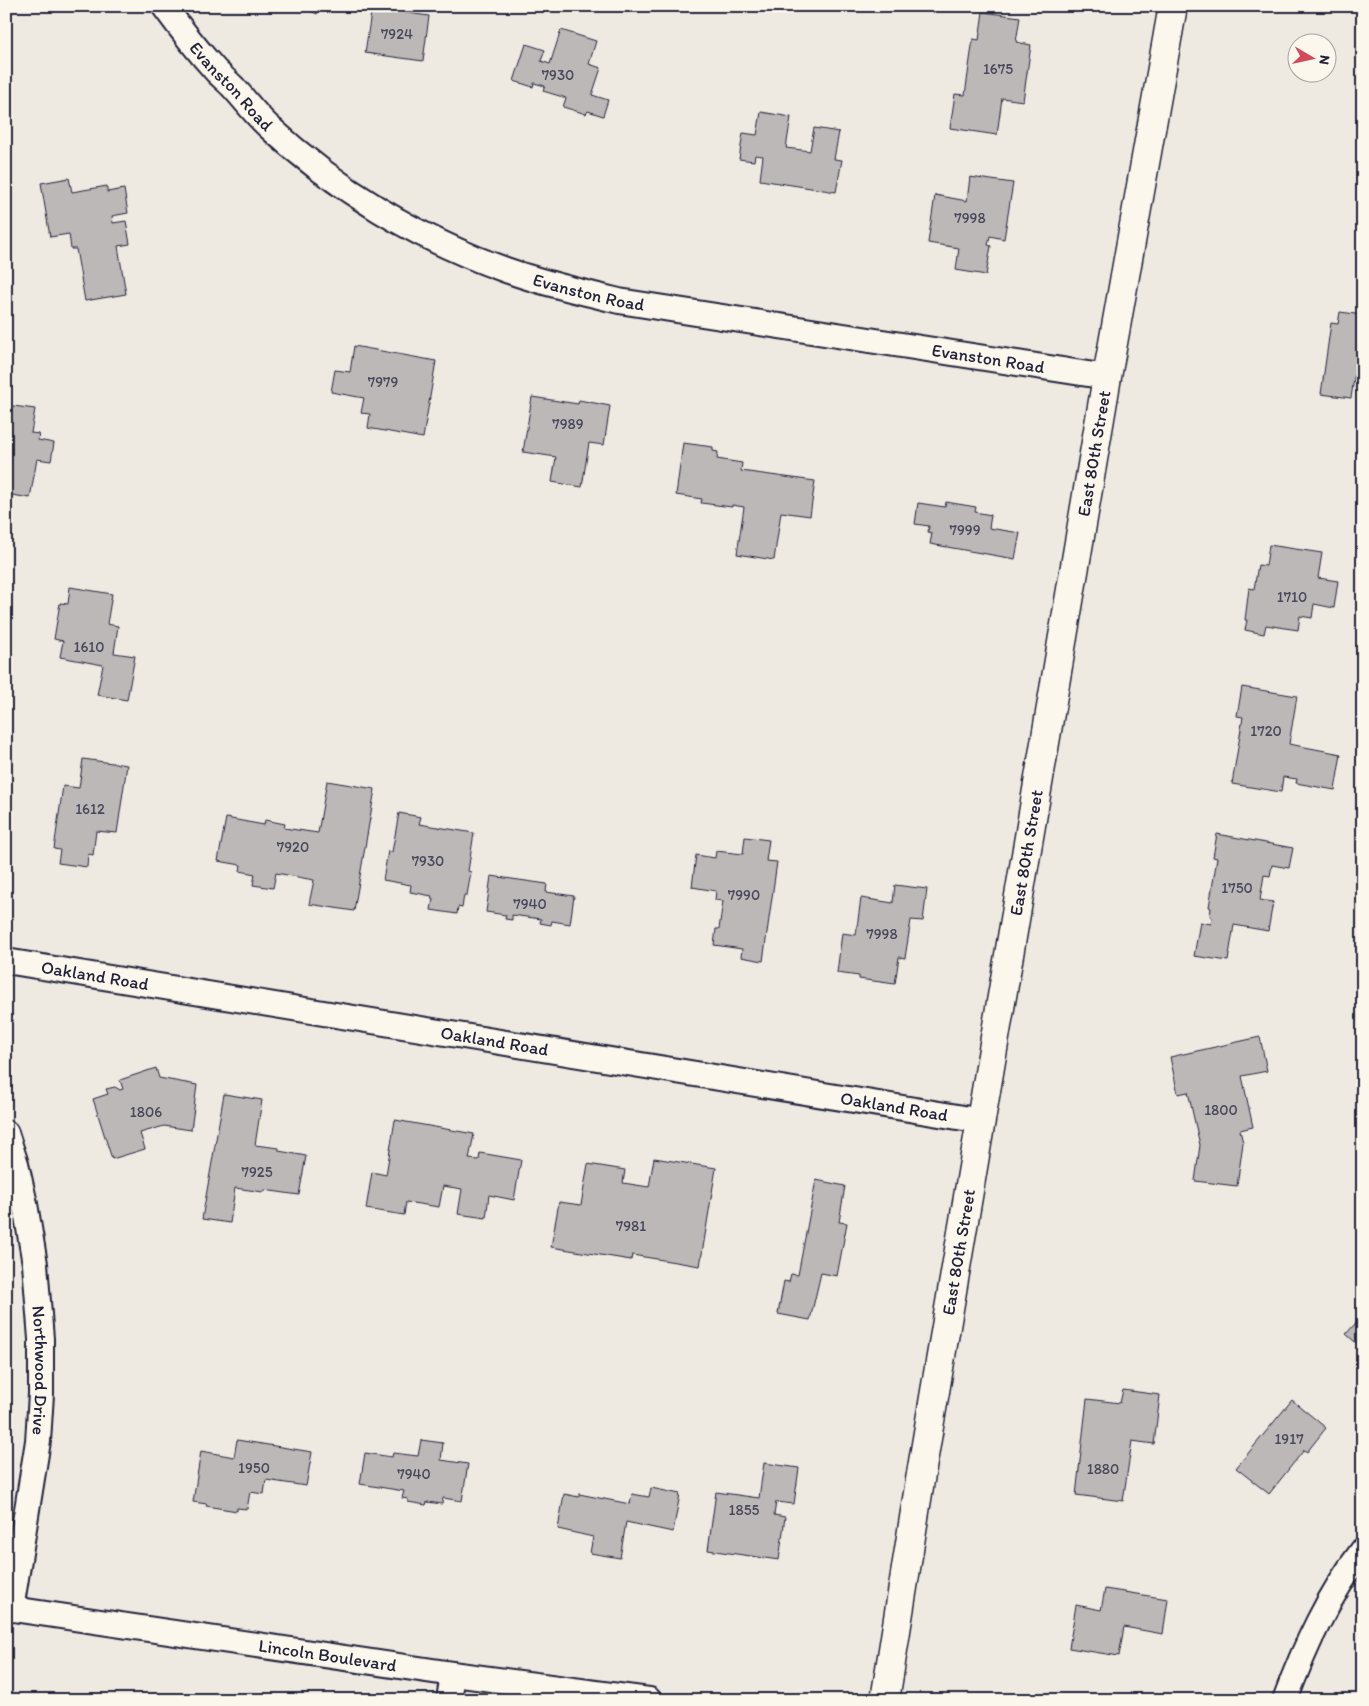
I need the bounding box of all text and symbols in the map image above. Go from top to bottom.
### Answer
house number: 7924 [381,25,413,43]
north arrow [1286,32,1336,82]
street label: Evanston Road [185,37,278,136]
text: N [1315,54,1333,66]
house number: 1675 [983,60,1013,78]
house number: 7930 [542,66,574,84]
house number: 7998 [954,209,986,227]
street label: Evanston Road [530,268,646,316]
street label: Evanston Road [930,339,1046,378]
house number: 7979 [368,373,398,391]
street label: East 80th Street [1073,388,1116,518]
house number: 7989 [552,415,584,433]
house number: 7999 [950,521,981,539]
house number: 1710 [1277,588,1307,606]
house number: 1610 [73,638,105,656]
house number: 1720 [1250,722,1282,740]
street label: East 80th Street [1005,788,1048,917]
house number: 1612 [75,800,105,818]
house number: 7920 [277,838,309,856]
house number: 7930 [412,852,444,870]
house number: 1750 [1221,879,1253,897]
house number: 7990 [728,886,760,904]
house number: 7940 [513,895,547,913]
house number: 7998 [866,925,898,943]
street label: Oakland Road [39,956,151,995]
street label: Oakland Road [439,1021,550,1061]
street label: Oakland Road [839,1087,950,1126]
house number: 1800 [1204,1101,1238,1119]
house number: 1806 [130,1103,162,1121]
house number: 7925 [241,1163,273,1181]
street label: East 80th Street [937,1187,980,1317]
house number: 7981 [616,1217,646,1235]
street label: Northwood Drive [27,1305,52,1436]
house number: 1917 [1274,1430,1304,1448]
house number: 1950 [238,1459,270,1477]
house number: 1880 [1087,1460,1119,1478]
house number: 7940 [397,1465,431,1483]
house number: 1855 [729,1501,760,1519]
street label: Lincoln Boulevard [257,1634,398,1677]

